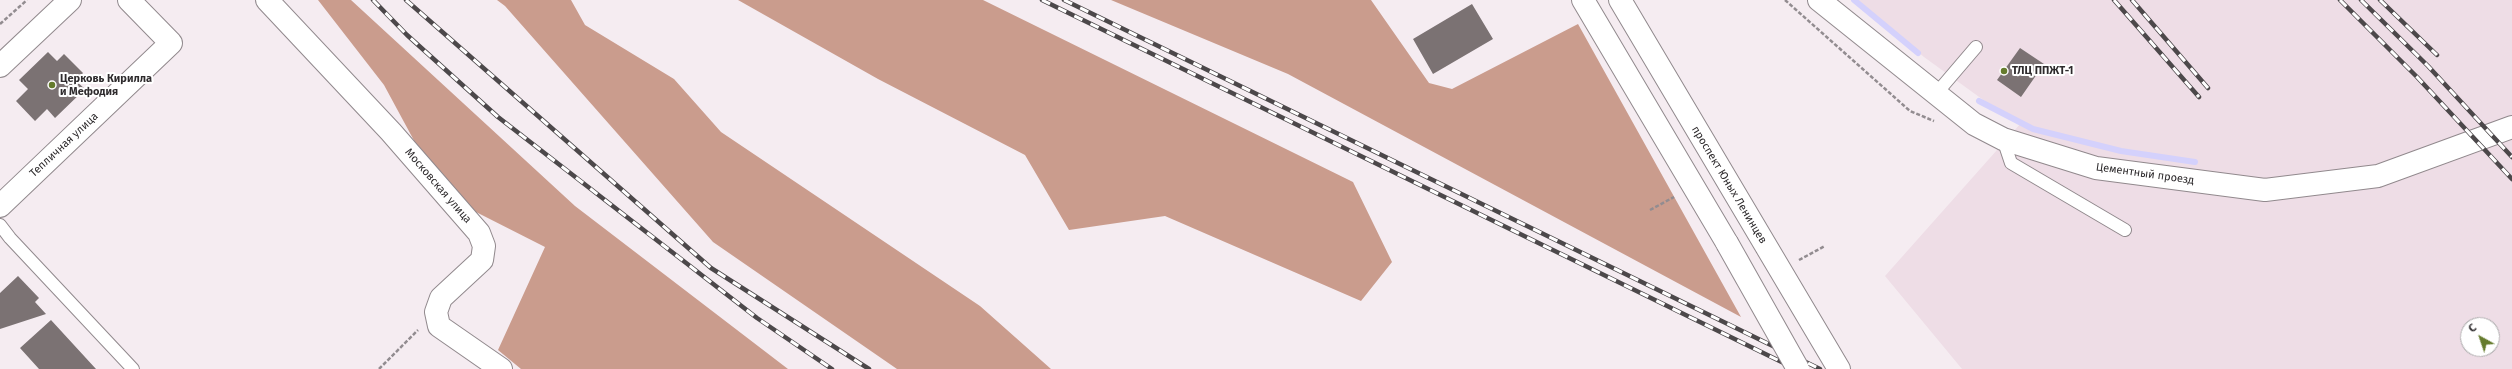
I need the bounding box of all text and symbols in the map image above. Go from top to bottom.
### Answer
place label: ТЛЦ ППЖТ-1 [2012,64,2073,78]
marker: ТЛЦ ППЖТ-1 [1999,66,2009,76]
place label: Церковь Кирилла и Мефодия [60,72,152,98]
marker: Церковь Кирилла и Мефодия [47,80,57,90]
street label: Тепличная улица [27,110,101,180]
street label: проспект Юных Ленинцев [1689,124,1769,246]
street label: Московская улица [402,146,474,226]
street label: Цементный проезд [2095,161,2195,187]
north arrow [2460,317,2500,357]
text: С [2466,321,2479,335]

